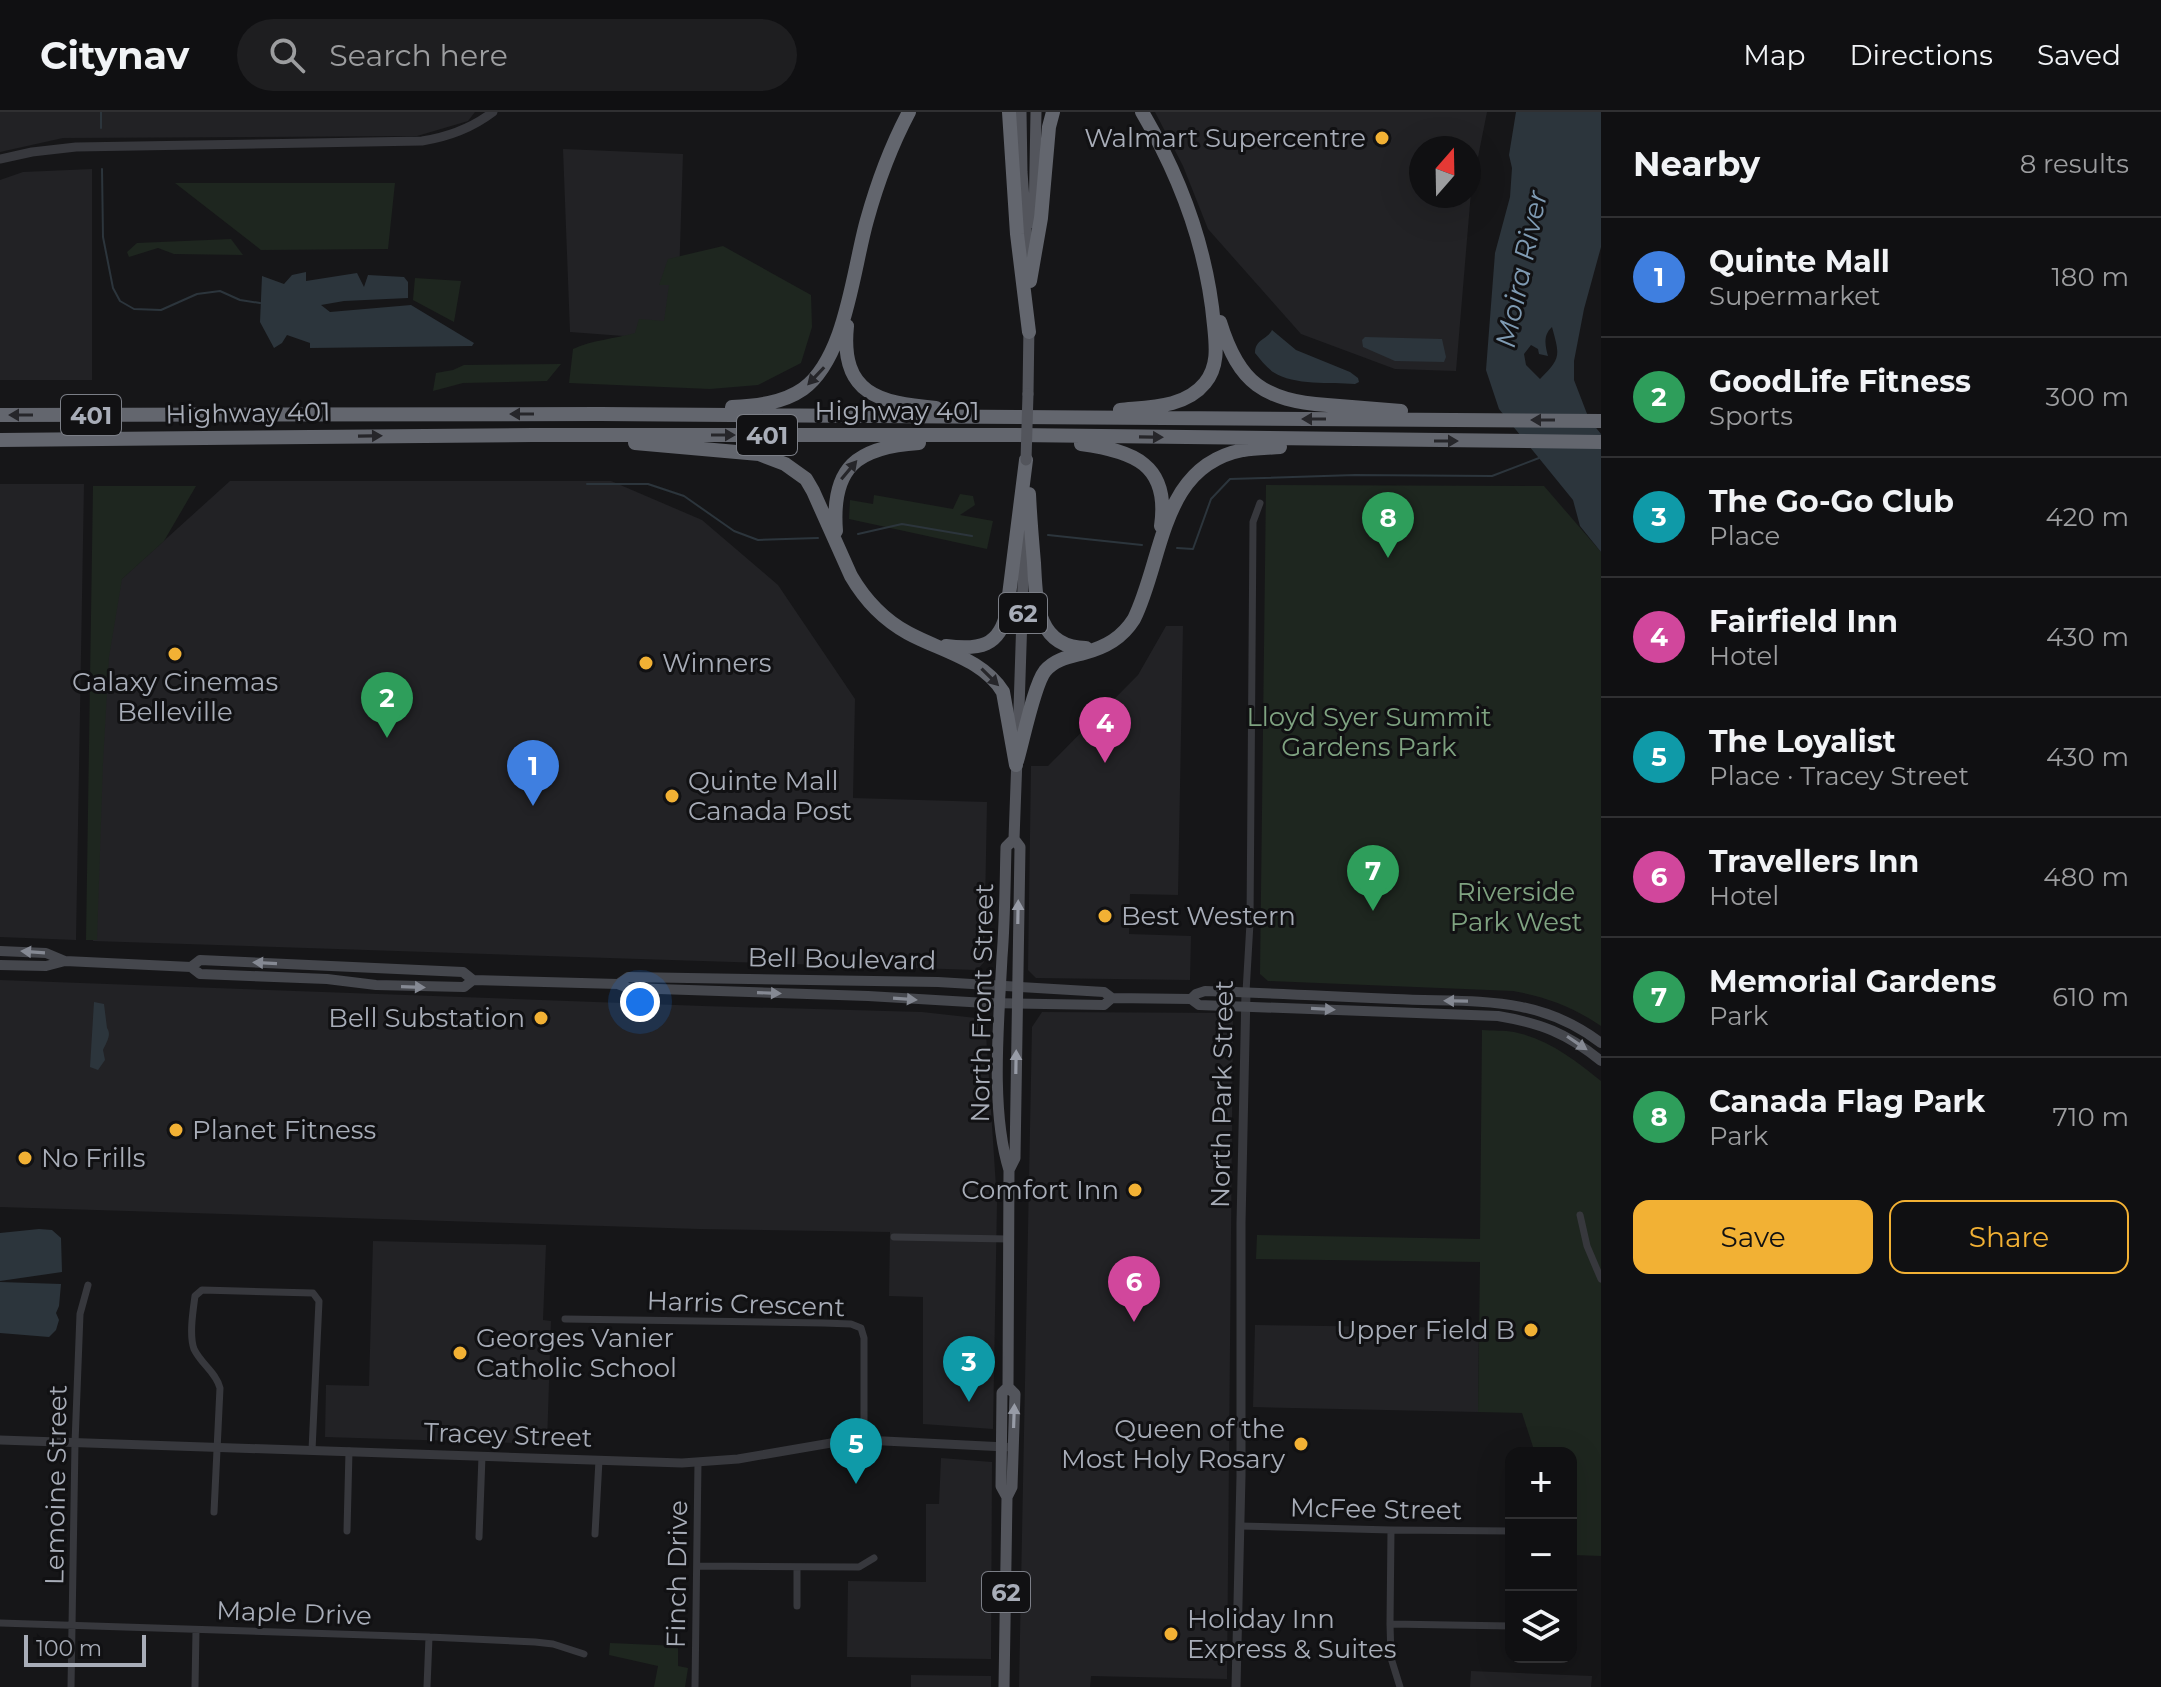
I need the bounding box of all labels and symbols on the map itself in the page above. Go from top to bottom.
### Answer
place label: Walmart Supercentre [1084,122,1366,154]
marker: Walmart Supercentre [1373,129,1391,147]
north arrow [1409,136,1481,208]
water label: Moira River [1488,187,1554,351]
one-way arrow [807,366,825,385]
road number: 401 [61,395,121,435]
street label: Highway 401 [814,395,980,427]
street label: Highway 401 [165,396,331,430]
one-way arrow [509,408,534,420]
one-way arrow [8,409,33,421]
one-way arrow [1301,413,1326,425]
one-way arrow [1530,414,1555,426]
road number: 401 [737,415,797,455]
one-way arrow [711,429,736,441]
one-way arrow [358,430,383,442]
one-way arrow [1139,431,1164,443]
one-way arrow [1434,435,1459,447]
one-way arrow [840,460,857,480]
pin: 8 [1362,492,1414,558]
road number: 62 [999,593,1047,633]
marker: Galaxy Cinemas Belleville [166,645,184,663]
place label: Winners [662,647,771,679]
marker: Winners [637,654,655,672]
place label: Galaxy Cinemas Belleville [72,666,278,728]
one-way arrow [980,668,999,686]
pin: 2 [361,672,413,738]
pin: 4 [1079,697,1131,763]
park label: Lloyd Syer Summit Gardens Park [1247,701,1491,763]
pin: 1 [507,740,559,806]
place label: Quinte Mall Canada Post [688,765,852,827]
marker: Quinte Mall Canada Post [663,787,681,805]
pin: 7 [1347,845,1399,911]
park label: Riverside Park West [1450,876,1582,938]
street label: North Front Street [964,883,1000,1123]
one-way arrow [1012,899,1024,924]
place label: Best Western [1121,900,1296,932]
marker: Best Western [1096,907,1114,925]
street label: Bell Boulevard [747,941,937,977]
one-way arrow [20,946,45,959]
one-way arrow [252,956,277,969]
one-way arrow [401,980,426,993]
street label: North Park Street [1204,980,1240,1208]
your location [620,982,660,1022]
one-way arrow [757,986,782,999]
one-way arrow [893,992,918,1005]
one-way arrow [1443,995,1468,1007]
place label: Bell Substation [328,1002,525,1034]
one-way arrow [1311,1002,1336,1015]
marker: Bell Substation [532,1009,550,1027]
one-way arrow [1566,1035,1588,1050]
one-way arrow [1010,1049,1022,1074]
place label: Planet Fitness [192,1114,376,1146]
marker: Planet Fitness [167,1121,185,1139]
place label: No Frills [41,1142,145,1174]
marker: No Frills [16,1149,34,1167]
place label: Comfort Inn [961,1174,1119,1206]
marker: Comfort Inn [1126,1181,1144,1199]
pin: 6 [1108,1256,1160,1322]
street label: Harris Crescent [646,1285,846,1323]
place label: Upper Field B [1336,1314,1515,1346]
marker: Upper Field B [1522,1321,1540,1339]
place label: Georges Vanier Catholic School [476,1322,677,1384]
pin: 3 [943,1336,995,1402]
marker: Georges Vanier Catholic School [451,1344,469,1362]
street label: Lemoine Street [38,1385,74,1585]
one-way arrow [1007,1403,1020,1428]
place label: Queen of the Most Holy Rosary [1061,1413,1286,1475]
street label: Tracey Street [423,1416,593,1454]
pin: 5 [830,1418,882,1484]
marker: Queen of the Most Holy Rosary [1292,1435,1310,1453]
street label: McFee Street [1290,1491,1462,1527]
street label: Finch Drive [660,1500,694,1648]
road number: 62 [982,1572,1030,1612]
street label: Maple Drive [216,1594,372,1632]
place label: Holiday Inn Express & Suites [1187,1603,1396,1665]
marker: Holiday Inn Express & Suites [1162,1625,1180,1643]
scale bar [24,1631,146,1667]

